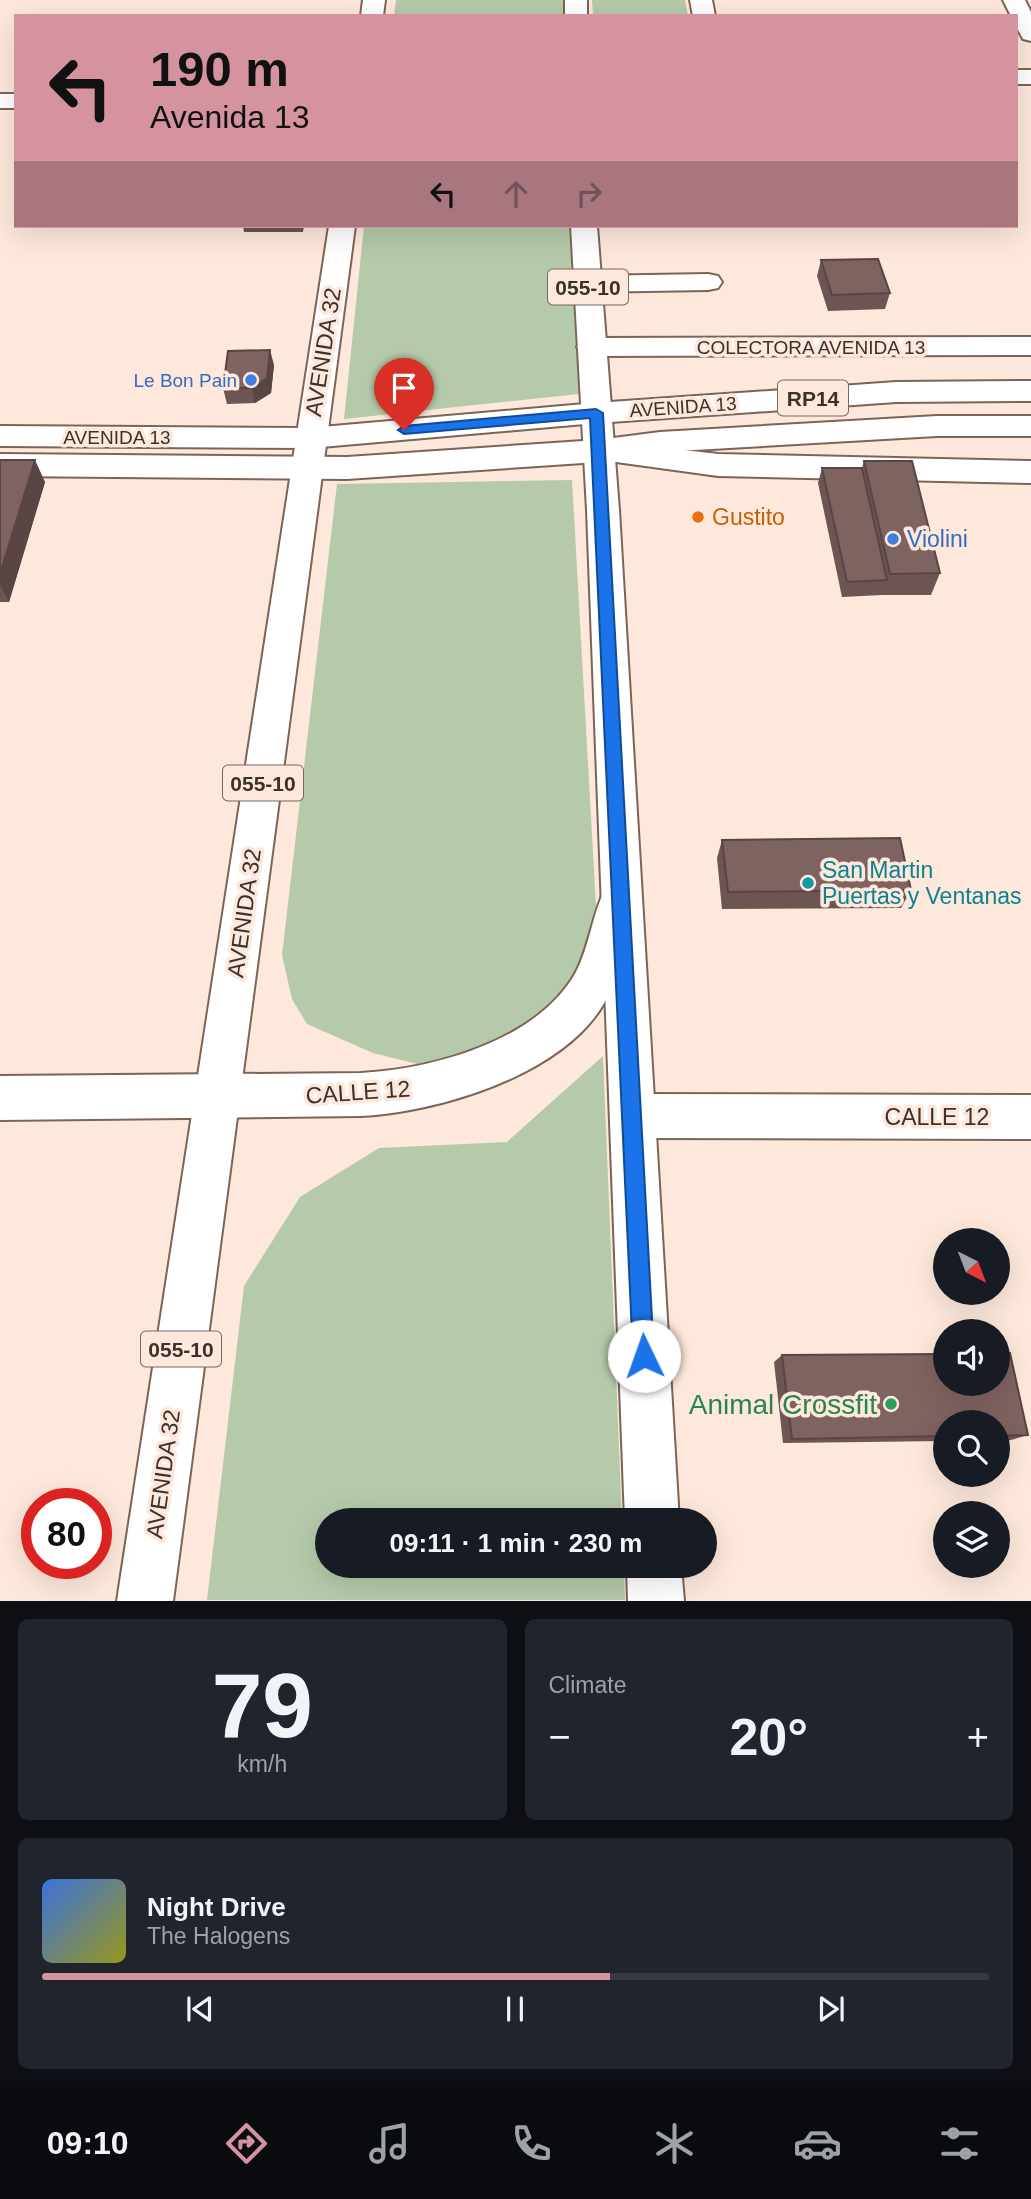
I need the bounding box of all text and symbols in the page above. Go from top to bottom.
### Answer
icon: left [35,42,126,133]
text: 190 m [150,42,289,96]
text: Avenida 13 [150,99,310,135]
icon: left [424,175,462,213]
icon: ahead [497,175,535,213]
icon: right [570,175,608,213]
road number: 055-10 [548,270,628,304]
street label: AVENIDA 32 [300,286,346,418]
street label: COLECTORA AVENIDA 13 [697,337,925,358]
pin [374,358,434,430]
icon: arrive [385,369,423,407]
place label: Le Bon Pain [133,370,237,391]
marker: Le Bon Pain [243,372,259,388]
road number: RP14 [778,380,848,416]
street label: AVENIDA 13 [629,393,737,421]
street label: AVENIDA 13 [63,427,171,448]
place label: Gustito [712,504,785,530]
marker: Gustito [690,509,706,525]
place label: Violini [907,526,968,552]
marker: Violini [885,531,901,547]
road number: 055-10 [223,766,303,800]
street label: AVENIDA 32 [222,847,266,979]
place label: San Martin Puertas y Ventanas [822,857,1021,909]
marker: San Martin Puertas y Ventanas [800,875,816,891]
street label: CALLE 12 [305,1075,411,1109]
street label: CALLE 12 [885,1104,989,1130]
north arrow [933,1228,1010,1306]
map controls [933,1228,1010,1578]
position arrow [607,1319,681,1393]
button: sound [933,1319,1010,1396]
road number: 055-10 [141,1332,221,1366]
place label: Animal Crossfit [689,1389,877,1420]
marker: Animal Crossfit [883,1396,899,1412]
street label: AVENIDA 32 [141,1408,185,1540]
button: search [933,1410,1010,1487]
speed limit sign: 80 [21,1488,112,1579]
button: layers [933,1501,1010,1578]
text: 09:11 · 1 min · 230 m [390,1528,642,1558]
text: 79 [212,1655,313,1756]
text: Climate [549,1672,626,1698]
text: 20° [729,1708,808,1766]
text: − [549,1716,571,1758]
text: + [967,1716,989,1758]
text: km/h [237,1751,287,1777]
text: Night Drive [147,1892,286,1922]
text: The Halogens [147,1923,290,1949]
icon: previous [181,1990,219,2028]
icon: pause [496,1990,534,2028]
icon: next [812,1990,850,2028]
icon: directions [222,2119,271,2168]
icon: music [365,2119,414,2168]
icon: phone [507,2119,556,2168]
icon: climate [650,2119,699,2168]
icon: car [793,2119,842,2168]
icon: filters [935,2119,984,2168]
text: 09:10 [47,2125,129,2161]

